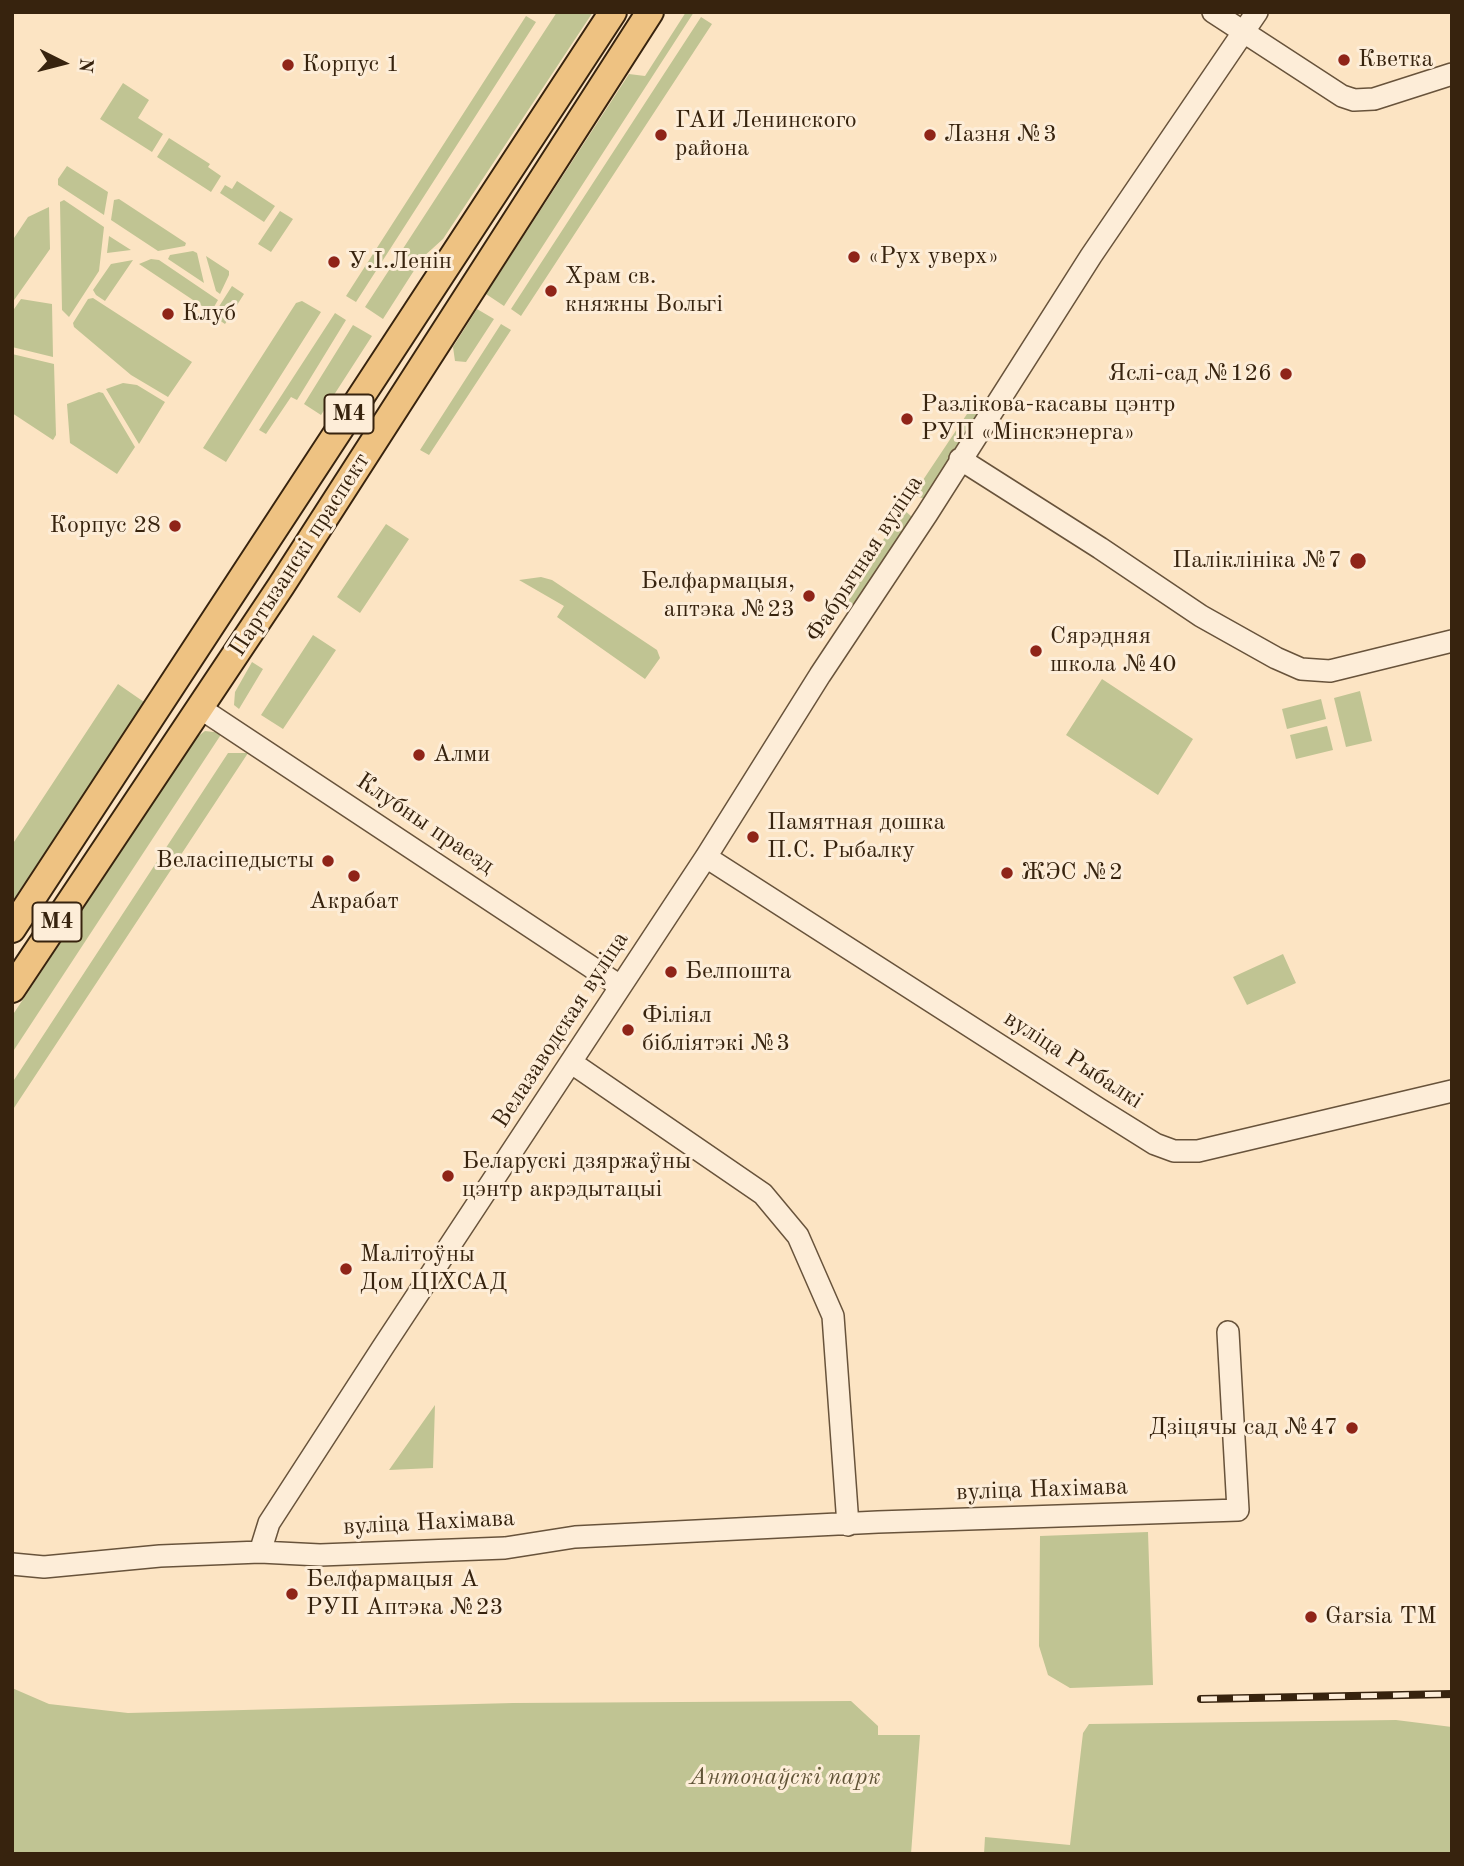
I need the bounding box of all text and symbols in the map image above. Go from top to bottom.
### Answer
north arrow [28,28,98,98]
place label: Кветка [1358,46,1433,74]
place label: Корпус 1 [302,51,400,79]
marker: Кветка [1336,52,1352,68]
text: N [74,57,95,73]
marker: Корпус 1 [280,57,296,73]
place label: ГАИ Ленинского района [675,107,857,163]
place label: Лазня №3 [944,121,1057,149]
marker: ГАИ Ленинского района [653,127,669,143]
marker: Лазня №3 [922,127,938,143]
place label: «Рух уверх» [868,243,999,271]
place label: У.І.Ленін [348,248,452,276]
marker: «Рух уверх» [846,249,862,265]
marker: У.І.Ленін [326,254,342,270]
place label: Храм св. княжны Вольгі [565,263,723,319]
marker: Храм св. княжны Вольгі [543,283,559,299]
place label: Клуб [182,300,236,328]
marker: Клуб [160,306,176,322]
place label: Яслі-сад №126 [1108,360,1272,388]
marker: Яслі-сад №126 [1278,366,1294,382]
place label: Разлікова-касавы цэнтр РУП «Мінскэнерга» [921,391,1175,447]
road number: М4 [324,394,374,434]
marker: Разлікова-касавы цэнтр РУП «Мінскэнерга» [899,411,915,427]
street label: Партызанскі праспект [223,448,377,662]
street label: Фабрычная вуліца [800,470,930,648]
place label: Корпус 28 [49,512,161,540]
marker: Корпус 28 [167,518,183,534]
place label: Паліклініка №7 [1172,547,1342,575]
marker: Паліклініка №7 [1348,551,1368,571]
place label: Белфармацыя, аптэка №23 [641,568,795,624]
marker: Белфармацыя, аптэка №23 [801,588,817,604]
place label: Сярэдняя школа №40 [1050,623,1176,679]
marker: Сярэдняя школа №40 [1028,643,1044,659]
place label: Алми [433,741,490,769]
marker: Алми [411,747,427,763]
street label: Клубны праезд [350,767,500,881]
place label: Памятная дошка П.С. Рыбалку [767,809,945,865]
marker: Памятная дошка П.С. Рыбалку [745,829,761,845]
place label: Веласіпедысты [156,847,314,875]
marker: Веласіпедысты [320,853,336,869]
place label: ЖЭС №2 [1021,859,1123,887]
marker: ЖЭС №2 [999,865,1015,881]
marker: Акрабат [346,868,362,884]
place label: Акрабат [309,888,399,916]
road number: М4 [32,903,82,942]
street label: Велазаводская вуліца [487,926,635,1134]
place label: Белпошта [685,958,792,986]
marker: Белпошта [663,964,679,980]
place label: Філіял бібліятэкі №3 [642,1002,790,1058]
street label: вуліца Рыбалкі [998,1004,1148,1116]
marker: Філіял бібліятэкі №3 [620,1022,636,1038]
place label: Беларускі дзяржаўны цэнтр акрэдытацыі [462,1148,691,1204]
marker: Беларускі дзяржаўны цэнтр акрэдытацыі [440,1168,456,1184]
place label: Малітоўны Дом ЦІХСАД [360,1241,507,1297]
marker: Малітоўны Дом ЦІХСАД [338,1261,354,1277]
place label: Дзіцячы сад №47 [1149,1414,1338,1442]
marker: Дзіцячы сад №47 [1344,1420,1360,1436]
street label: вуліца Нахімава [956,1473,1128,1507]
street label: вуліца Нахімава [342,1504,516,1542]
place label: Белфармацыя А РУП Аптэка №23 [306,1566,503,1622]
marker: Белфармацыя А РУП Аптэка №23 [284,1586,300,1602]
place label: Garsia TM [1325,1603,1437,1631]
marker: Garsia TM [1303,1609,1319,1625]
park label: Антонаўскі парк [689,1764,881,1792]

